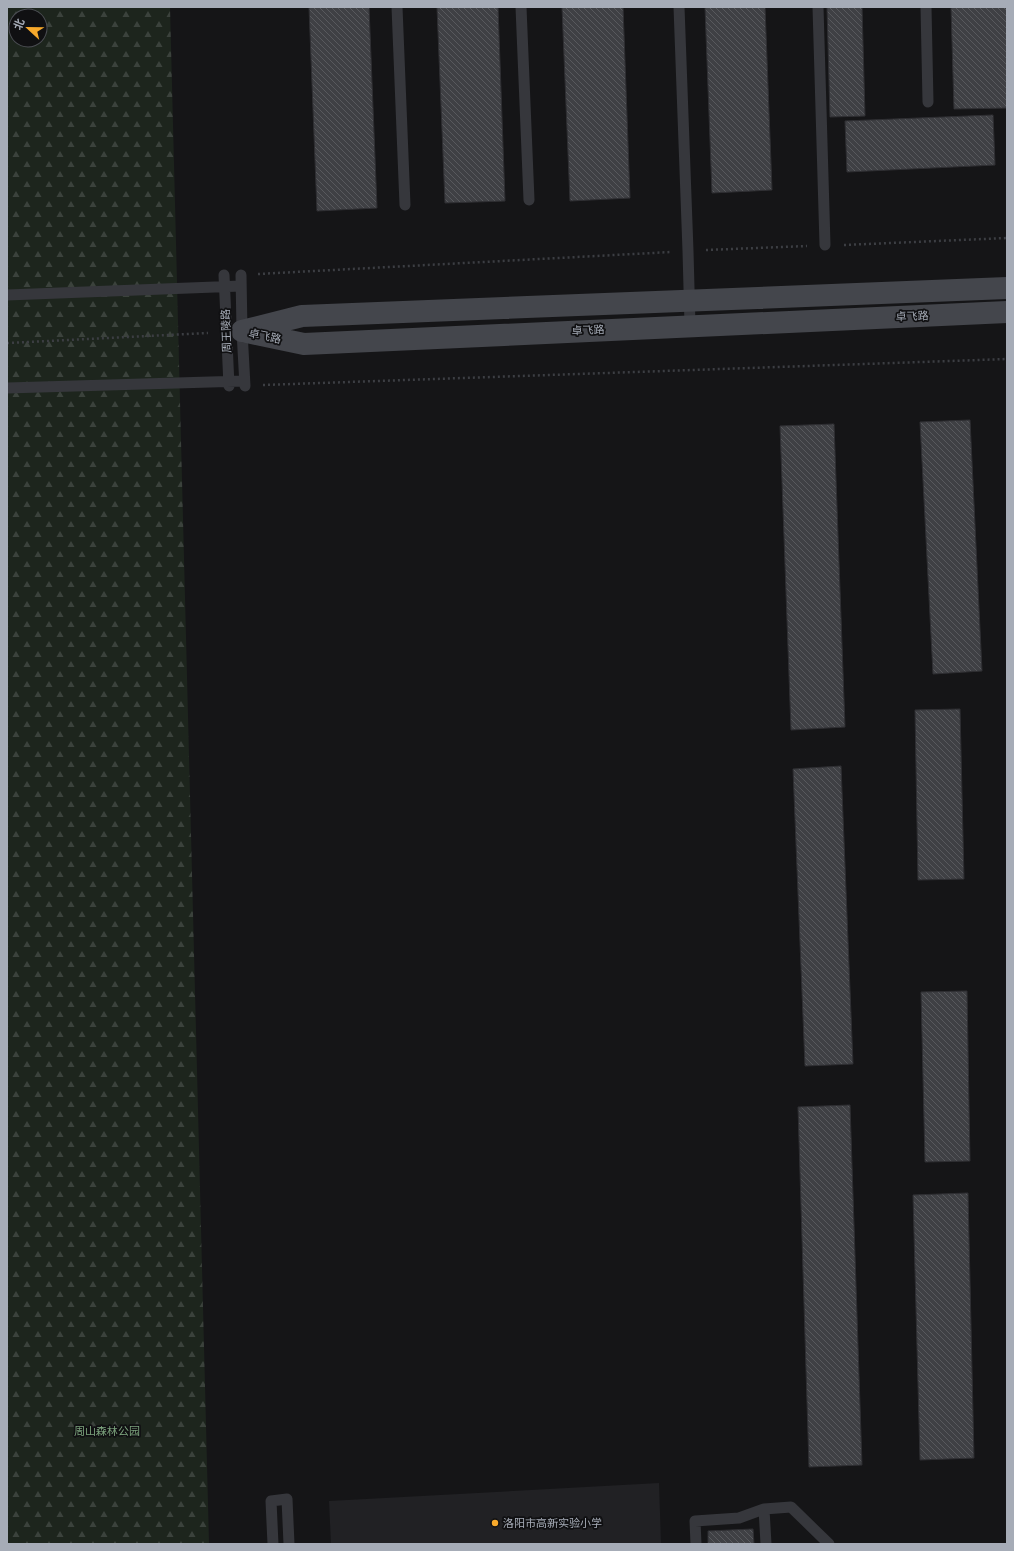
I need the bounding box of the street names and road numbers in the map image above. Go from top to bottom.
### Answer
street label: 卓飞路 [895,308,929,324]
street label: 周王陵路 [218,309,234,353]
street label: 卓飞路 [571,322,605,338]
street label: 卓飞路 [247,326,283,346]

